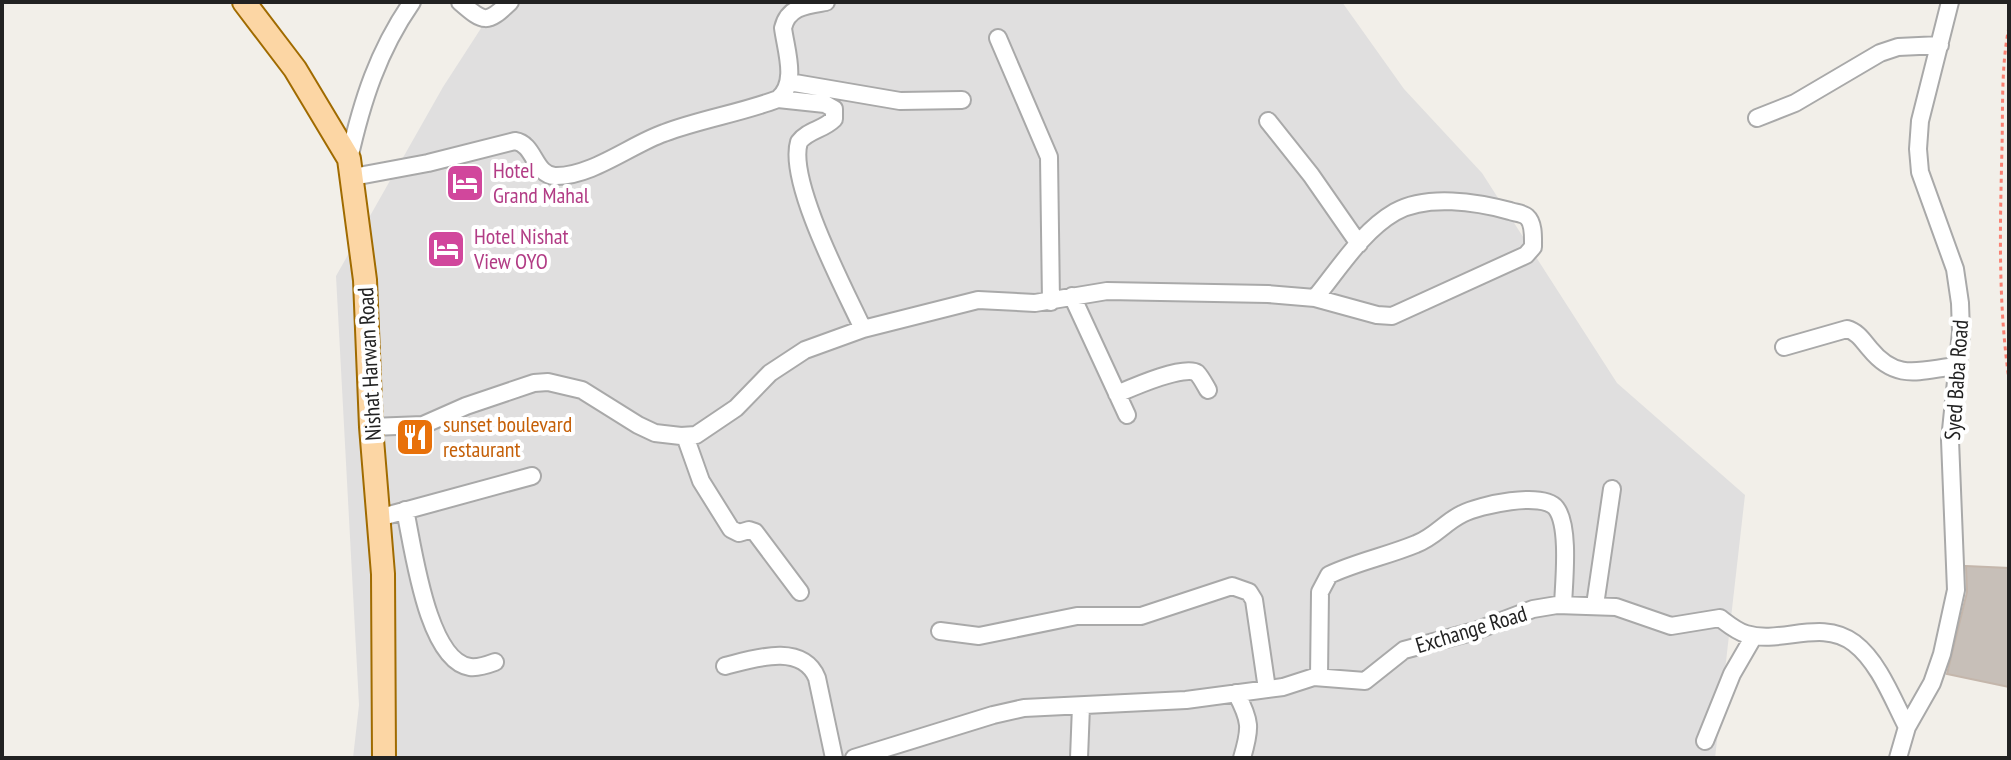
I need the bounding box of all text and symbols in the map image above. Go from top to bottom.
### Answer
place label: Hotel Grand Mahal [493,156,590,209]
hotel icon: Hotel Grand Mahal [444,162,486,204]
place label: Hotel Nishat View OYO [473,222,569,275]
hotel icon: Hotel Nishat View OYO [425,228,467,270]
street label: Nishat Harwan Road [351,287,387,441]
street label: Syed Baba Road [1938,319,1974,441]
place label: sunset boulevard restaurant [443,410,572,463]
restaurant icon: sunset boulevard restaurant [394,416,436,458]
street label: Exchange Road [1412,599,1530,659]

